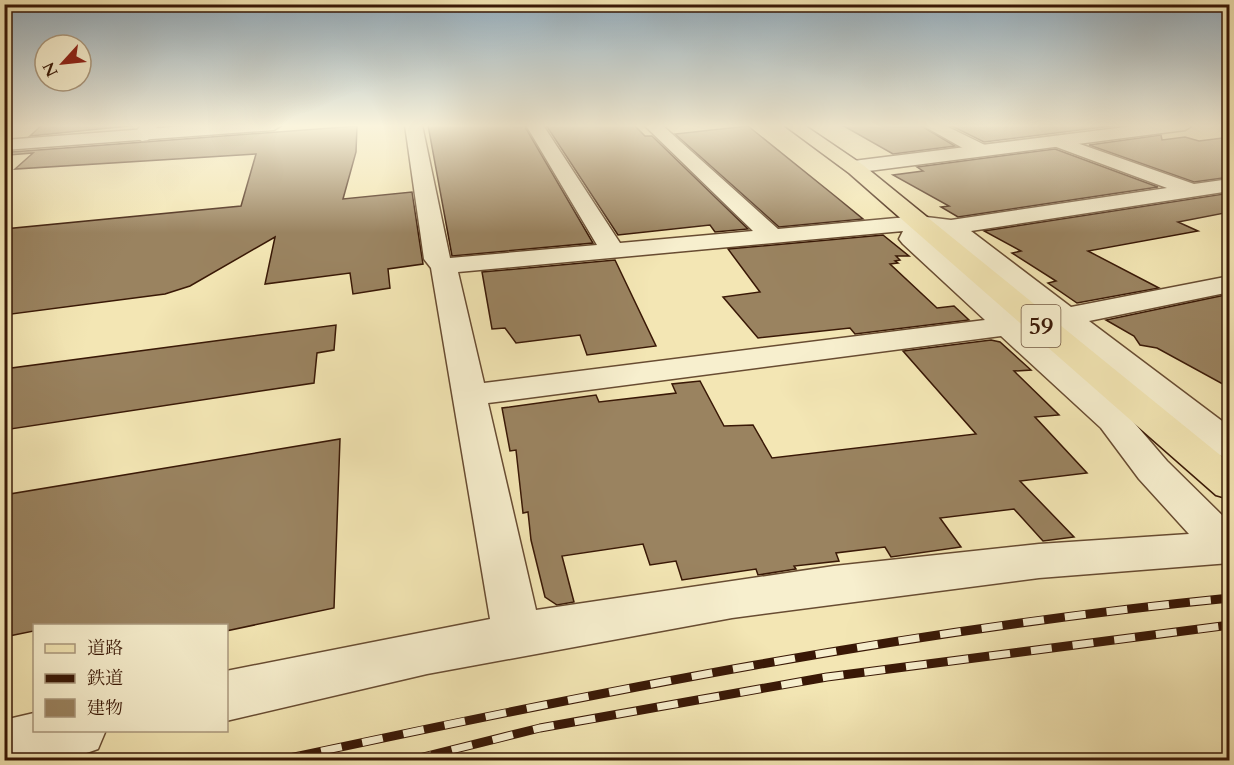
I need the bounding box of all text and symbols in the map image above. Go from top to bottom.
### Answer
north arrow [33,33,93,93]
text: N [38,58,63,81]
road number: 59 [1022,305,1060,347]
legend [33,624,228,732]
text: 道路 [87,636,123,661]
text: 鉄道 [87,666,123,691]
text: 建物 [87,696,123,721]

